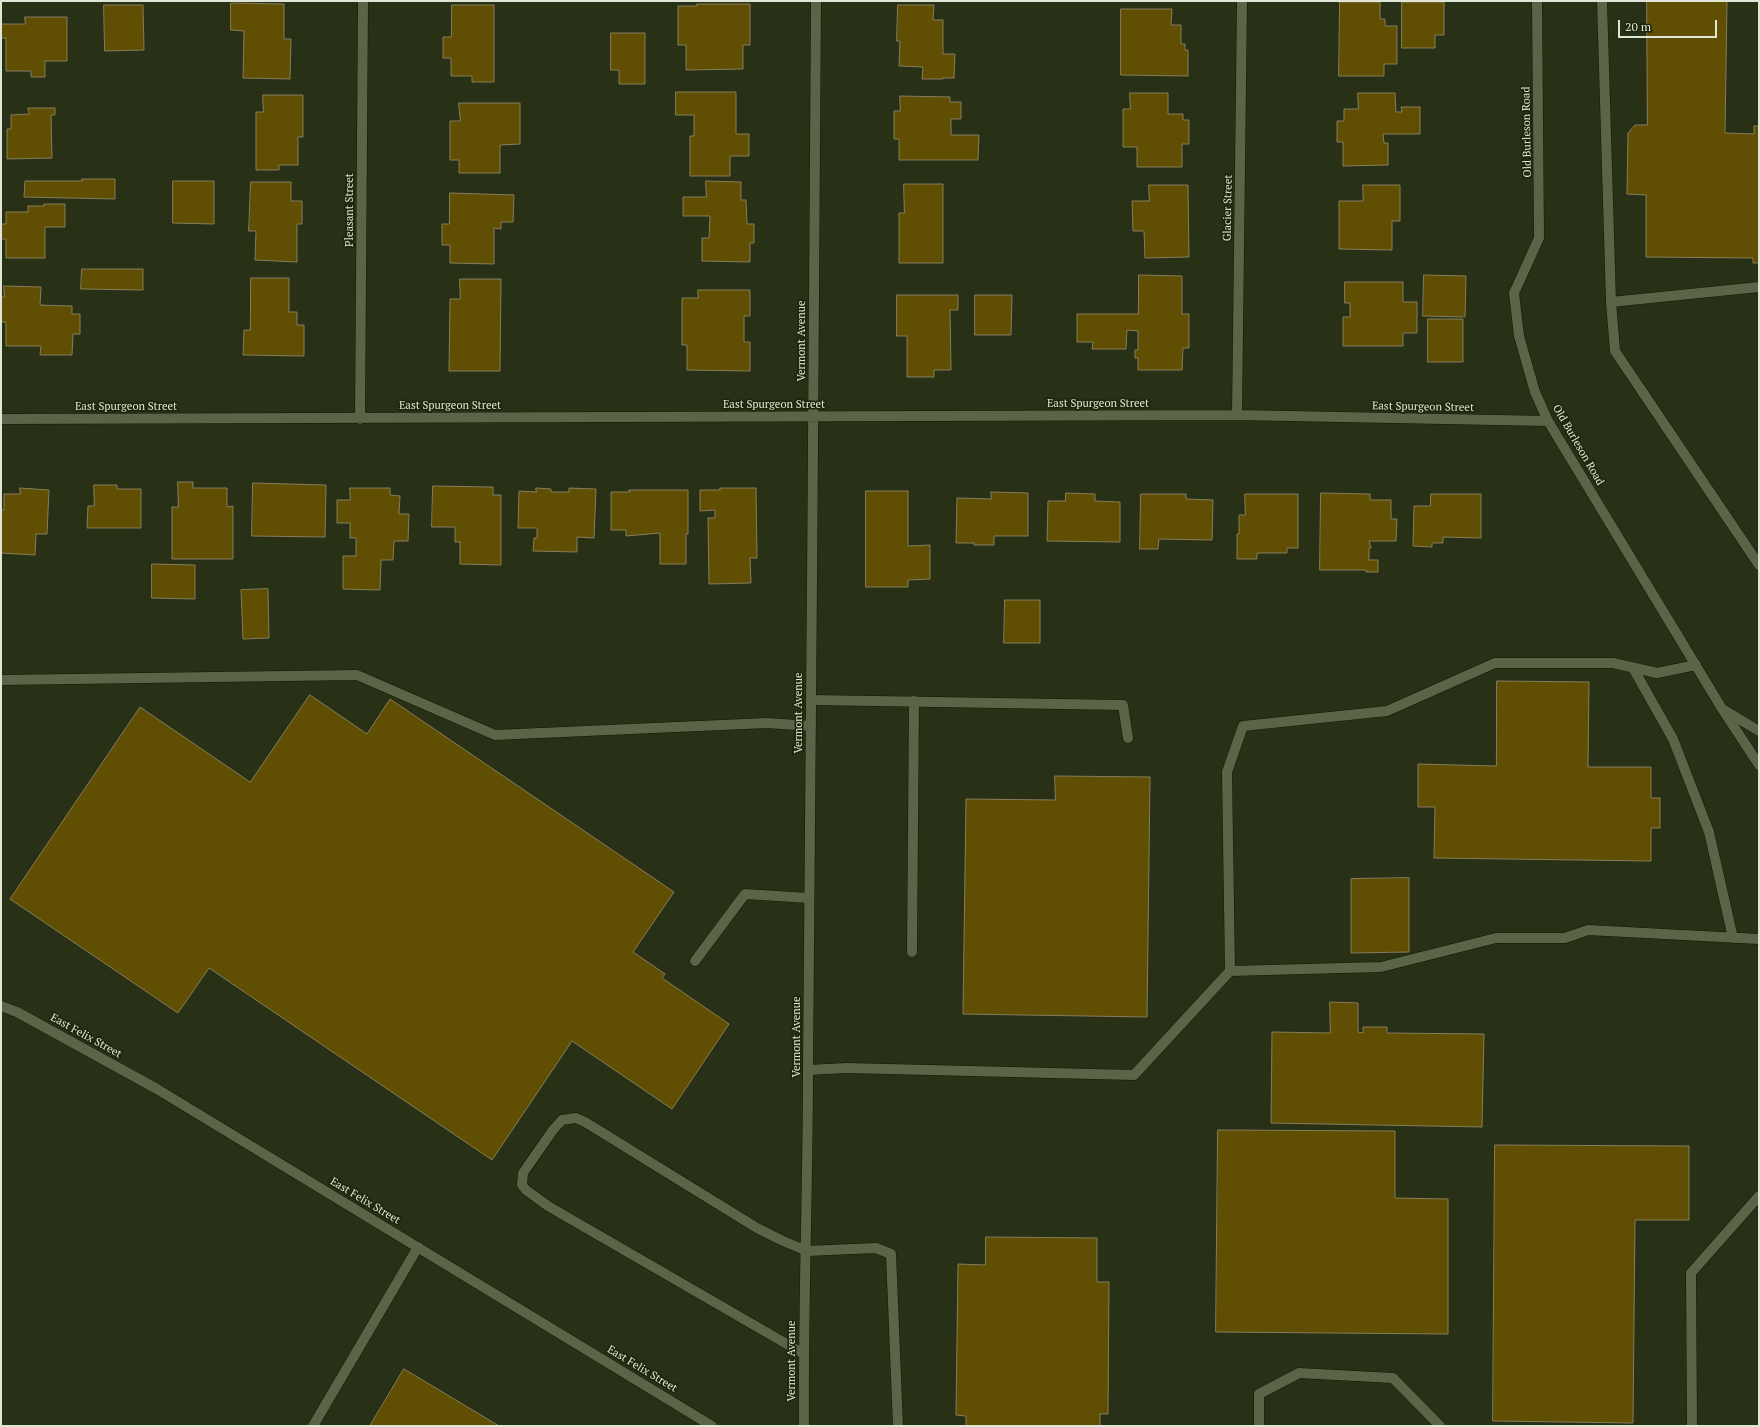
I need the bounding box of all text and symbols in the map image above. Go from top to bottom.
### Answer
scale bar [1620,12,1719,38]
text: 20 m [1625,19,1651,34]
street label: Old Burleson Road [1520,86,1534,178]
street label: Pleasant Street [343,173,357,247]
street label: Glacier Street [1221,175,1235,241]
street label: Vermont Avenue [795,300,809,382]
street label: East Spurgeon Street [1047,397,1149,411]
street label: East Spurgeon Street [723,398,825,412]
street label: East Spurgeon Street [399,399,501,413]
street label: East Spurgeon Street [75,400,177,414]
street label: East Spurgeon Street [1372,400,1474,414]
street label: Old Burleson Road [1550,402,1606,488]
street label: Vermont Avenue [792,672,806,754]
street label: Vermont Avenue [790,996,804,1078]
street label: East Felix Street [48,1011,124,1061]
street label: East Felix Street [328,1175,402,1227]
street label: Vermont Avenue [785,1320,799,1402]
street label: East Felix Street [605,1343,679,1395]

